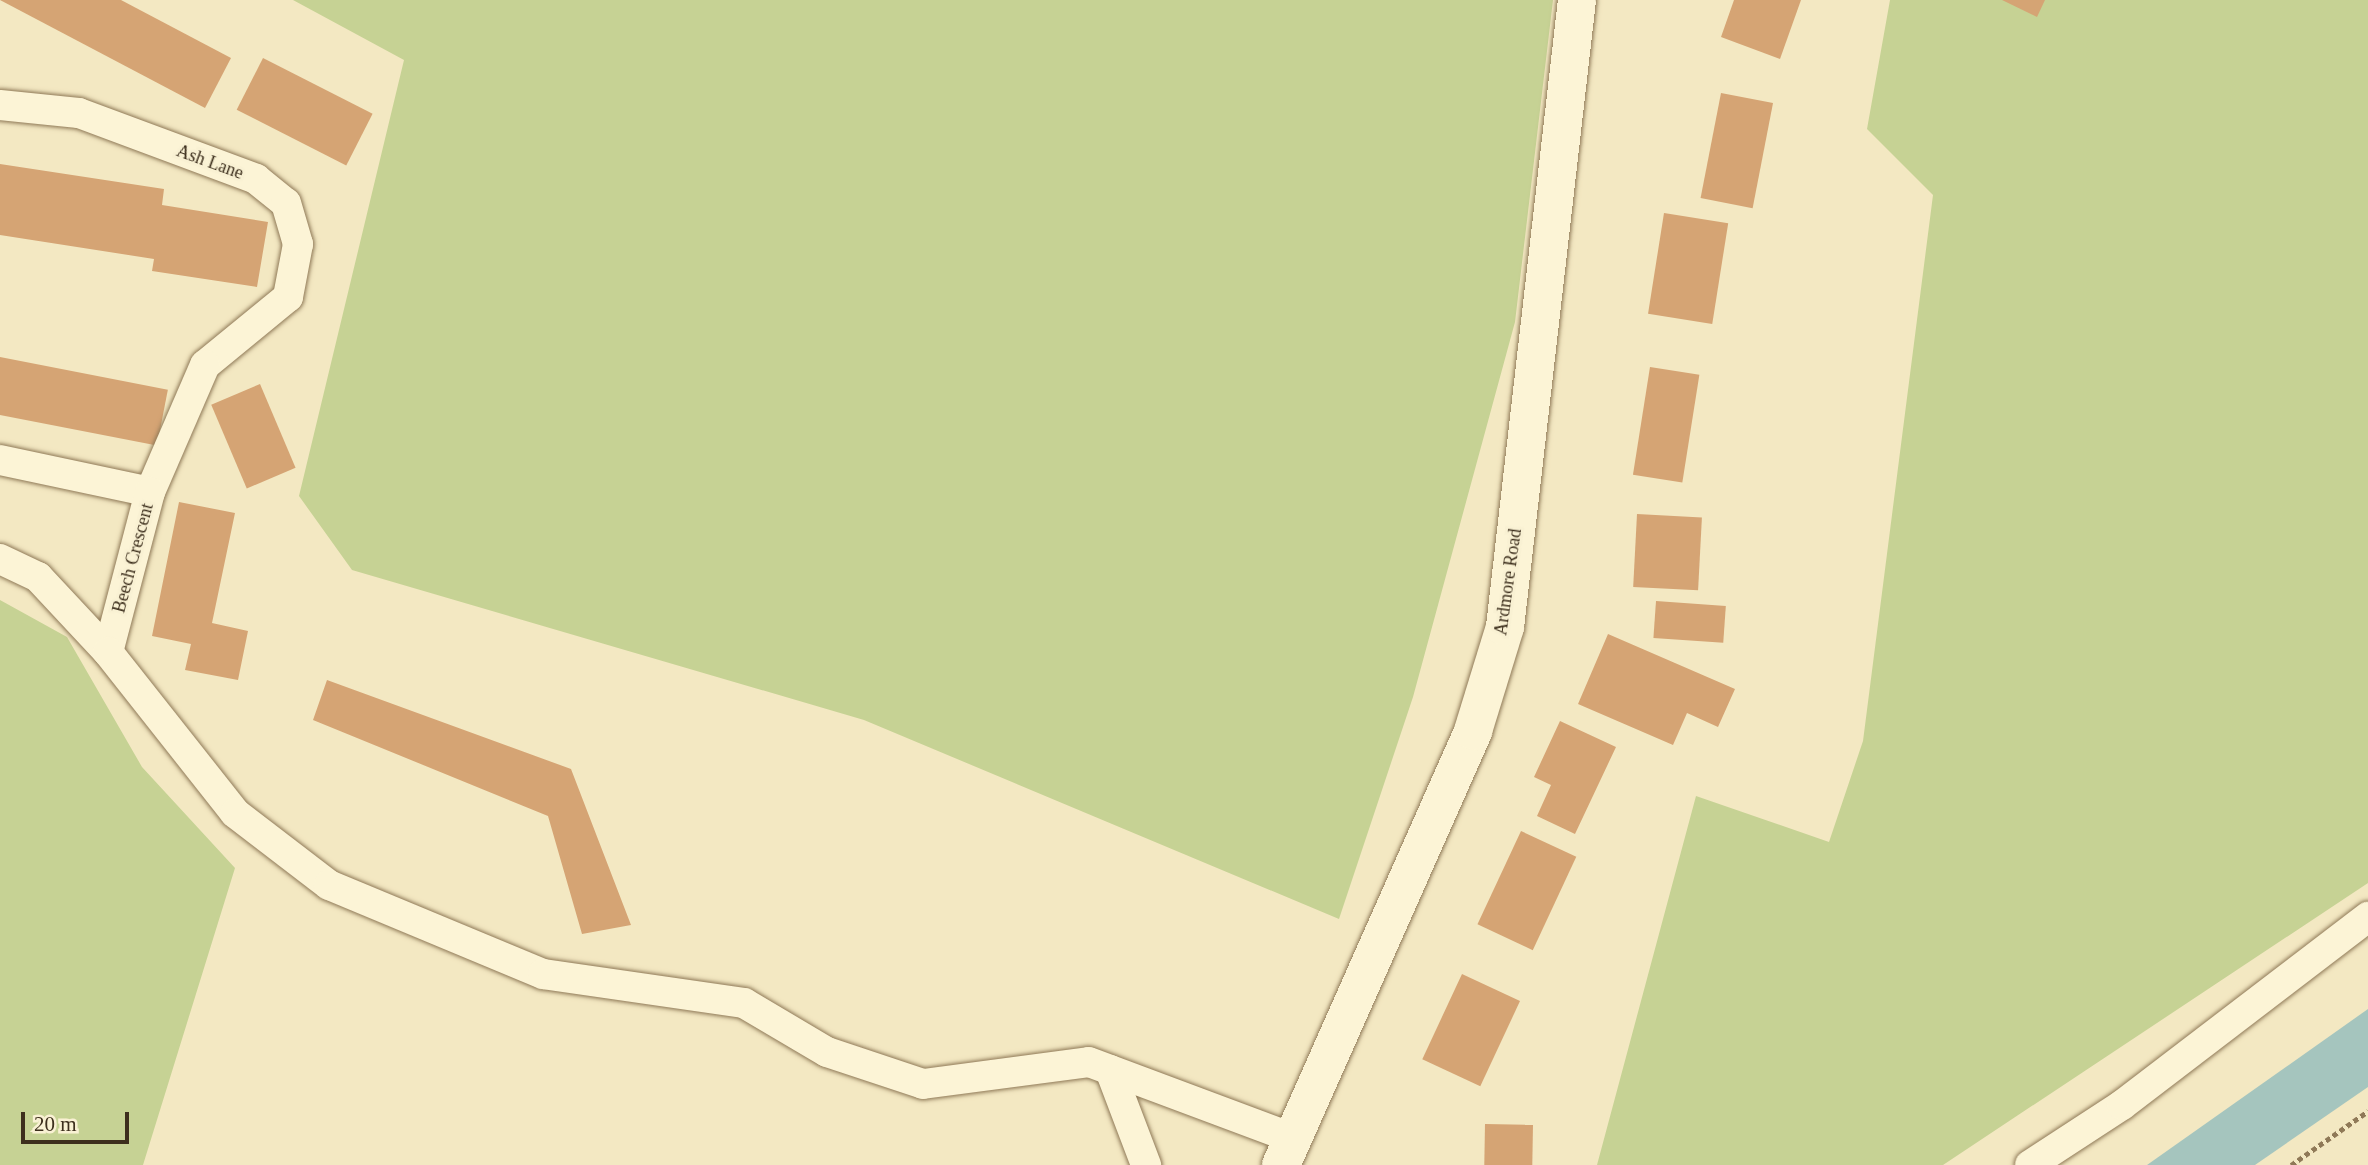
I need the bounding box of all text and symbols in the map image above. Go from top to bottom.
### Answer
street label: Ash Lane [174,140,246,184]
street label: Beech Crescent [108,501,158,615]
street label: Ardmore Road [1490,527,1526,637]
scale bar [24,1098,133,1142]
text: 20 m [34,1112,77,1136]

